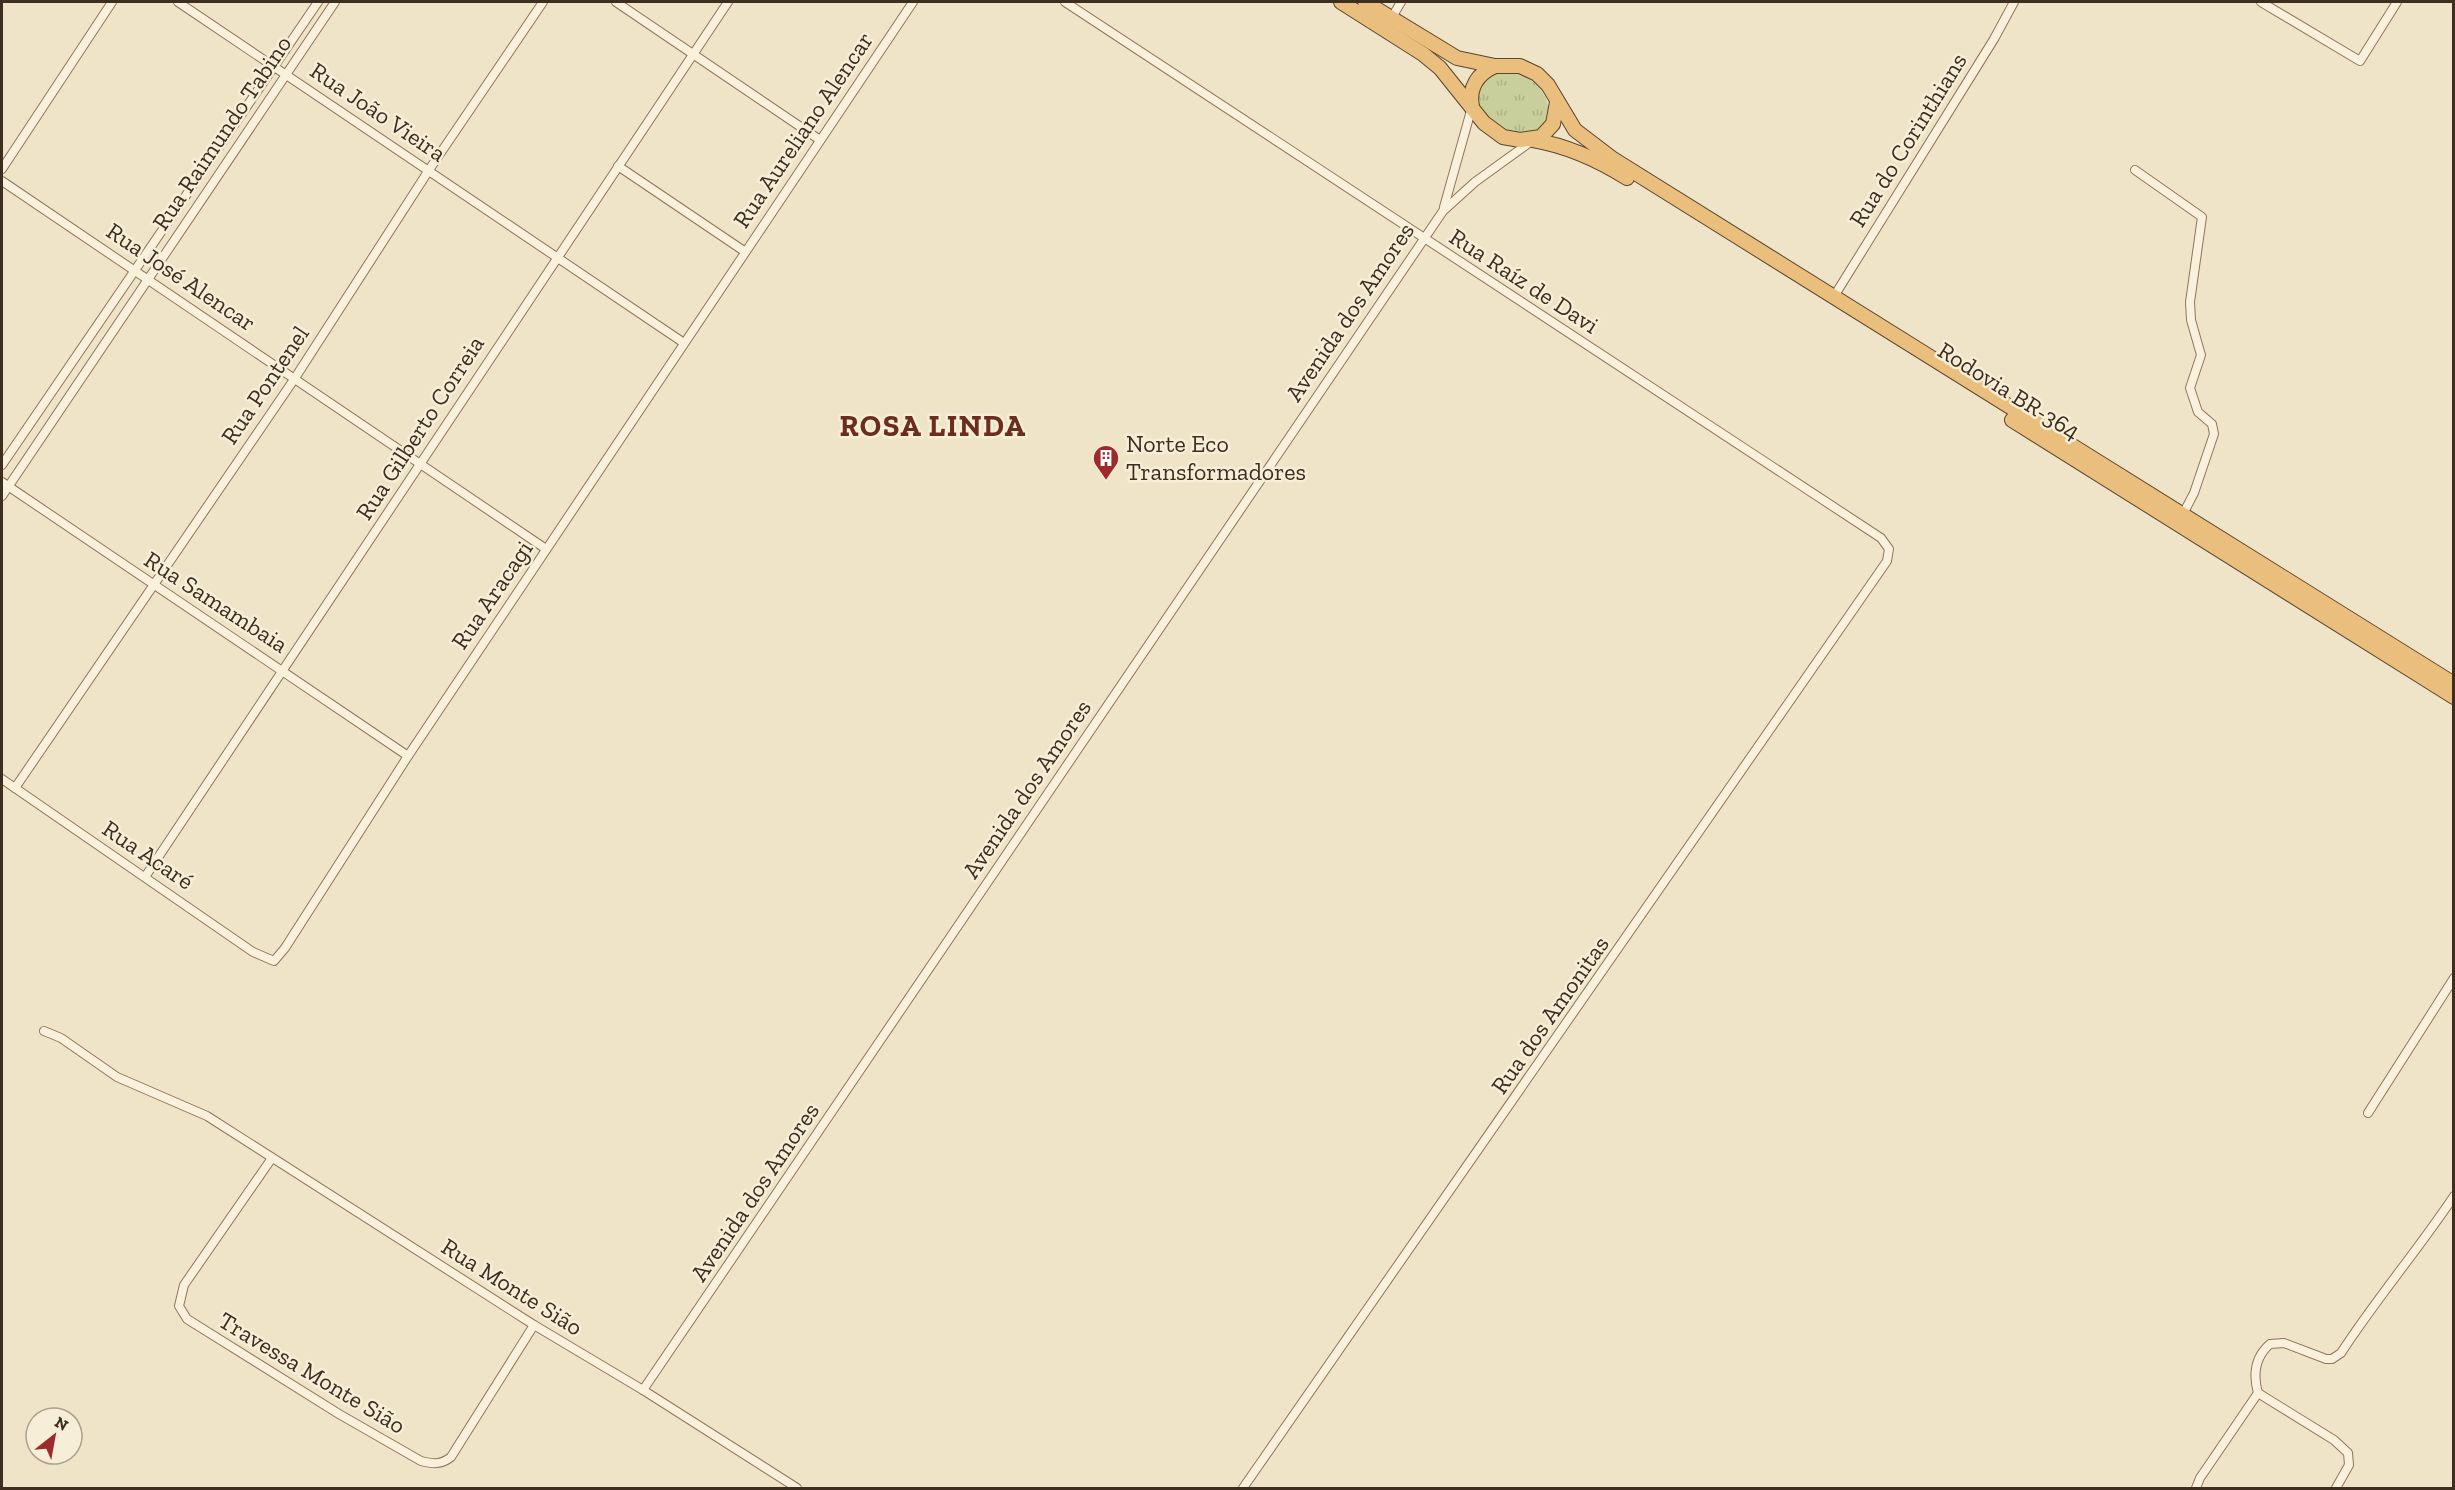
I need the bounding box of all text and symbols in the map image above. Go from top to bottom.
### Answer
street label: Rua Aureliano Alencar [726,26,879,233]
street label: Rua Raimundo Tabino [146,30,297,235]
street label: Rua do Corinthians [1842,47,1973,232]
street label: Rua João Vieira [305,56,452,168]
street label: Rua José Alencar [101,216,261,337]
street label: Avenida dos Amores [1279,217,1420,407]
street label: Rua Raíz de Davi [1444,222,1604,340]
street label: Rua Pontenel [214,320,315,449]
street label: Rua Gilberto Correia [349,330,490,525]
street label: Rodovia BR-364 [1933,335,2086,446]
district label: ROSA LINDA [839,408,1027,444]
place label: Norte Eco Transformadores [1126,429,1306,486]
building icon: Norte Eco Transformadores [1091,443,1121,481]
street label: Rua Aracagi [445,535,539,654]
street label: Rua Samambaia [139,544,294,659]
street label: Avenida dos Amores [956,694,1097,884]
street label: Rua Acaré [97,814,199,896]
street label: Rua dos Amonitas [1484,930,1615,1099]
street label: Avenida dos Amores [684,1097,825,1287]
street label: Rua Monte Sião [436,1232,588,1342]
street label: Travessa Monte Sião [214,1305,411,1440]
north arrow [24,1406,84,1466]
text: N [51,1412,72,1435]

